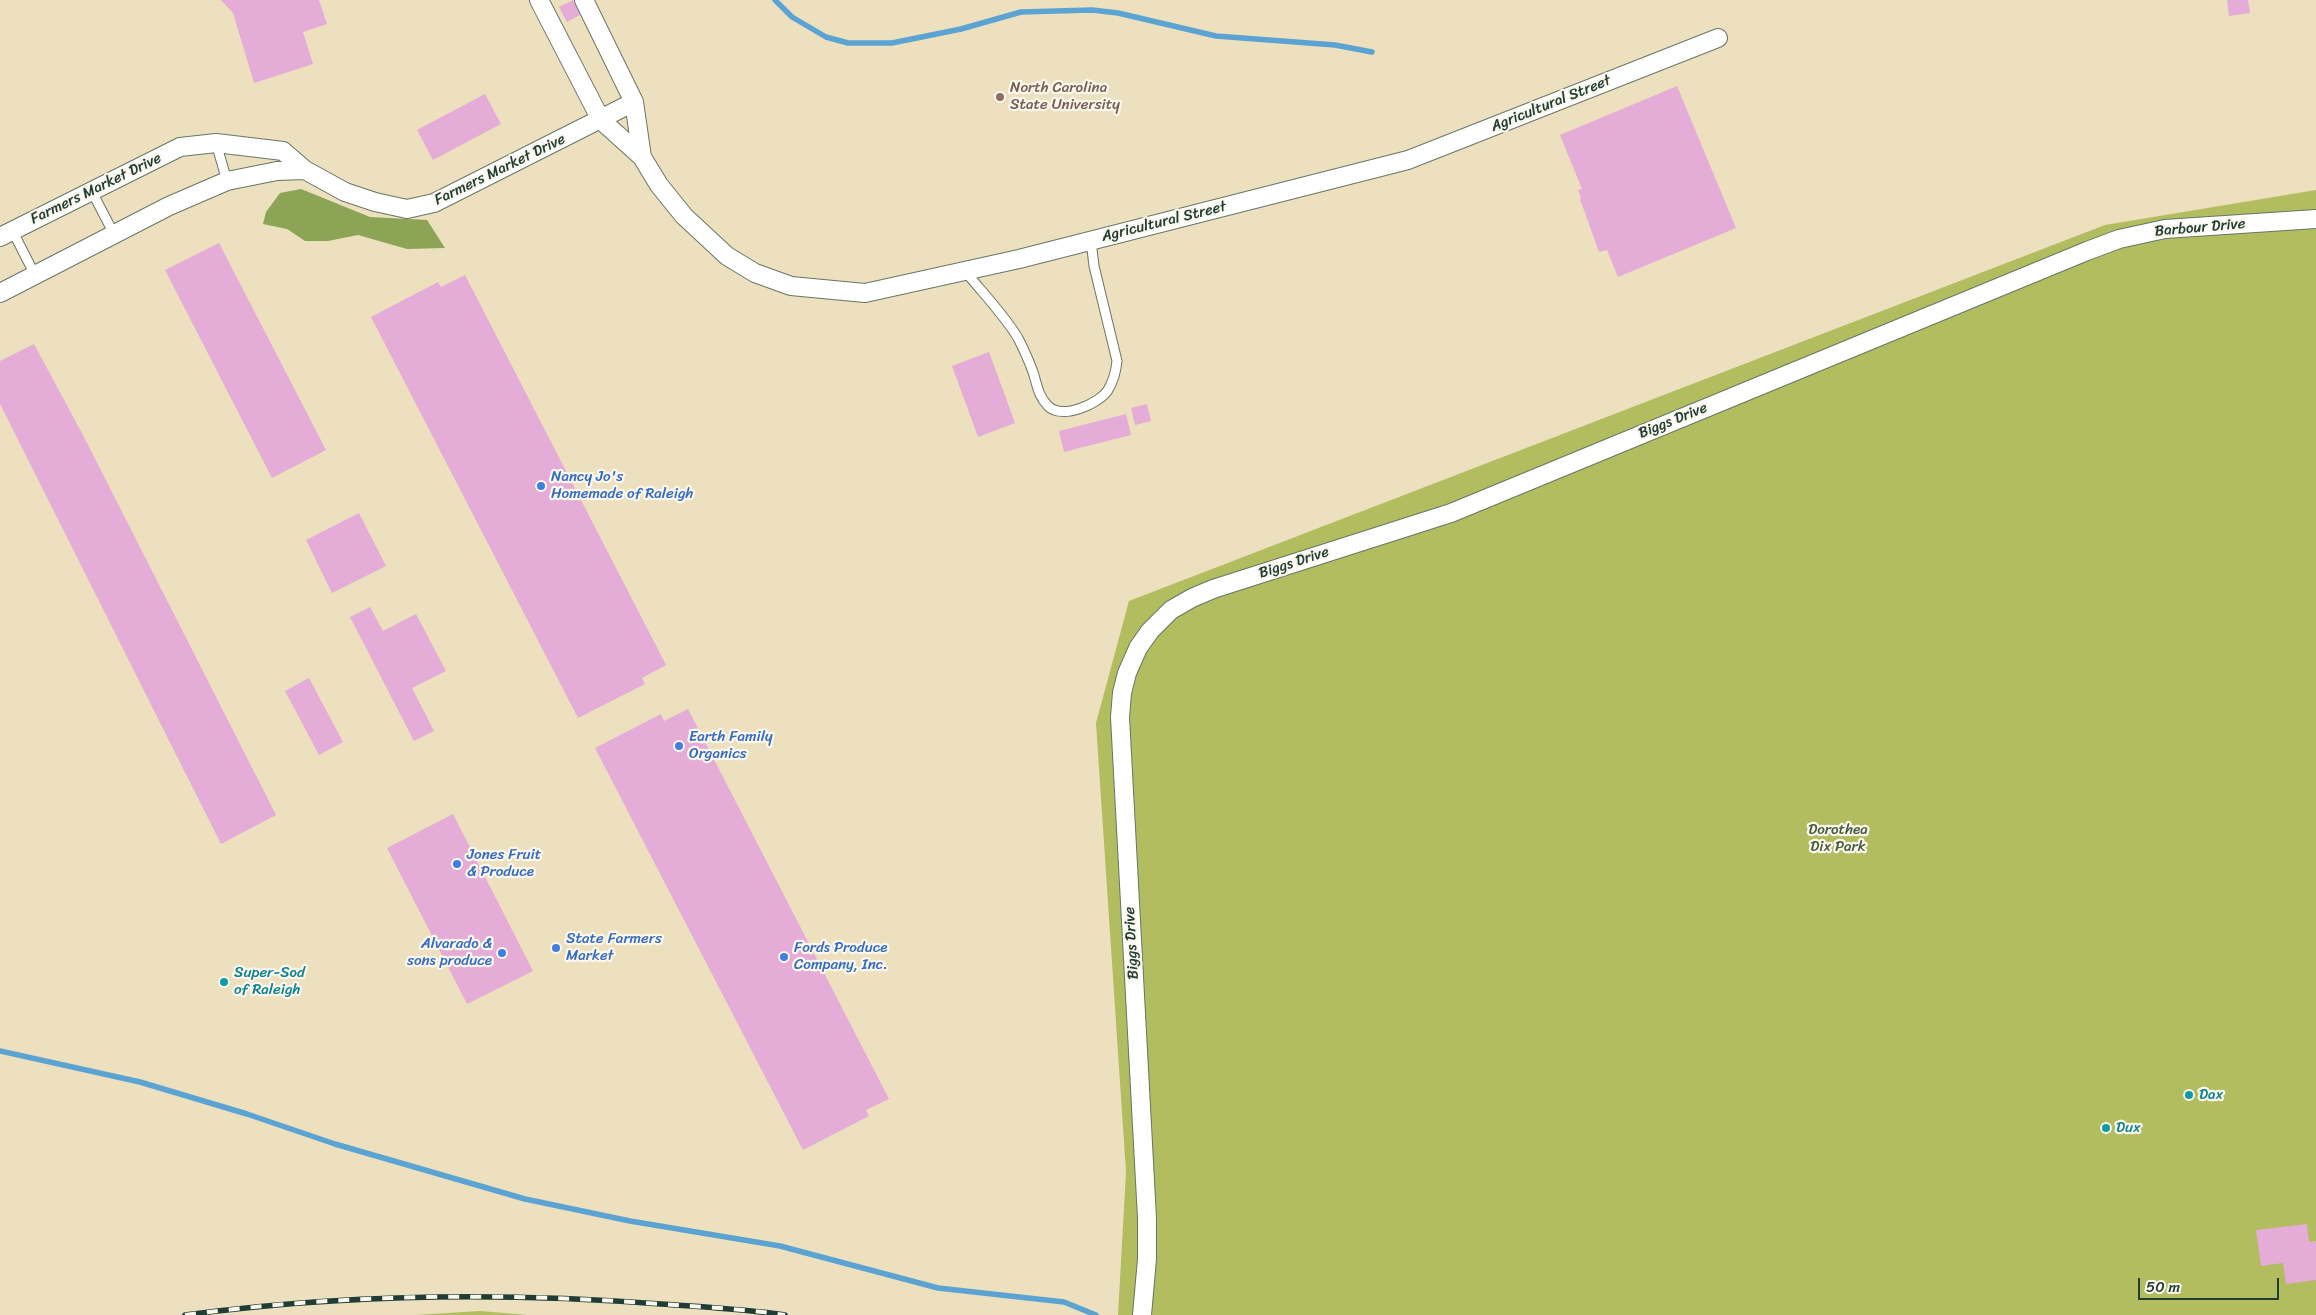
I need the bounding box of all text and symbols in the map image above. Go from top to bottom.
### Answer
street label: Agricultural Street [1488,72,1614,136]
place label: North Carolina State University [1010,79,1120,114]
marker: North Carolina State University [994,91,1006,103]
street label: Farmers Market Drive [432,130,568,210]
street label: Farmers Market Drive [28,149,164,229]
street label: Agricultural Street [1100,198,1228,246]
street label: Barbour Drive [2154,215,2246,241]
street label: Biggs Drive [1636,399,1710,443]
place label: Nancy Jo's Homemade of Raleigh [551,468,693,503]
marker: Nancy Jo's Homemade of Raleigh [535,480,547,492]
street label: Biggs Drive [1257,543,1331,583]
place label: Earth Family Organics [689,728,773,763]
marker: Earth Family Organics [673,740,685,752]
park label: Dorothea Dix Park [1808,821,1868,856]
place label: Jones Fruit & Produce [467,846,541,881]
marker: Jones Fruit & Produce [451,858,463,870]
street label: Biggs Drive [1121,906,1143,980]
place label: State Farmers Market [566,930,662,965]
place label: Alvarado & sons produce [407,935,492,970]
place label: Fords Produce Company, Inc. [794,939,888,974]
marker: State Farmers Market [550,942,562,954]
marker: Alvarado & sons produce [496,947,508,959]
marker: Fords Produce Company, Inc. [778,951,790,963]
place label: Super-Sod of Raleigh [234,964,305,999]
marker: Super-Sod of Raleigh [218,976,230,988]
place label: Dax [2199,1086,2223,1104]
marker: Dax [2183,1089,2195,1101]
place label: Dux [2116,1119,2141,1137]
marker: Dux [2100,1122,2112,1134]
scale bar [2141,1268,2282,1300]
text: 50 m [2146,1274,2180,1300]

